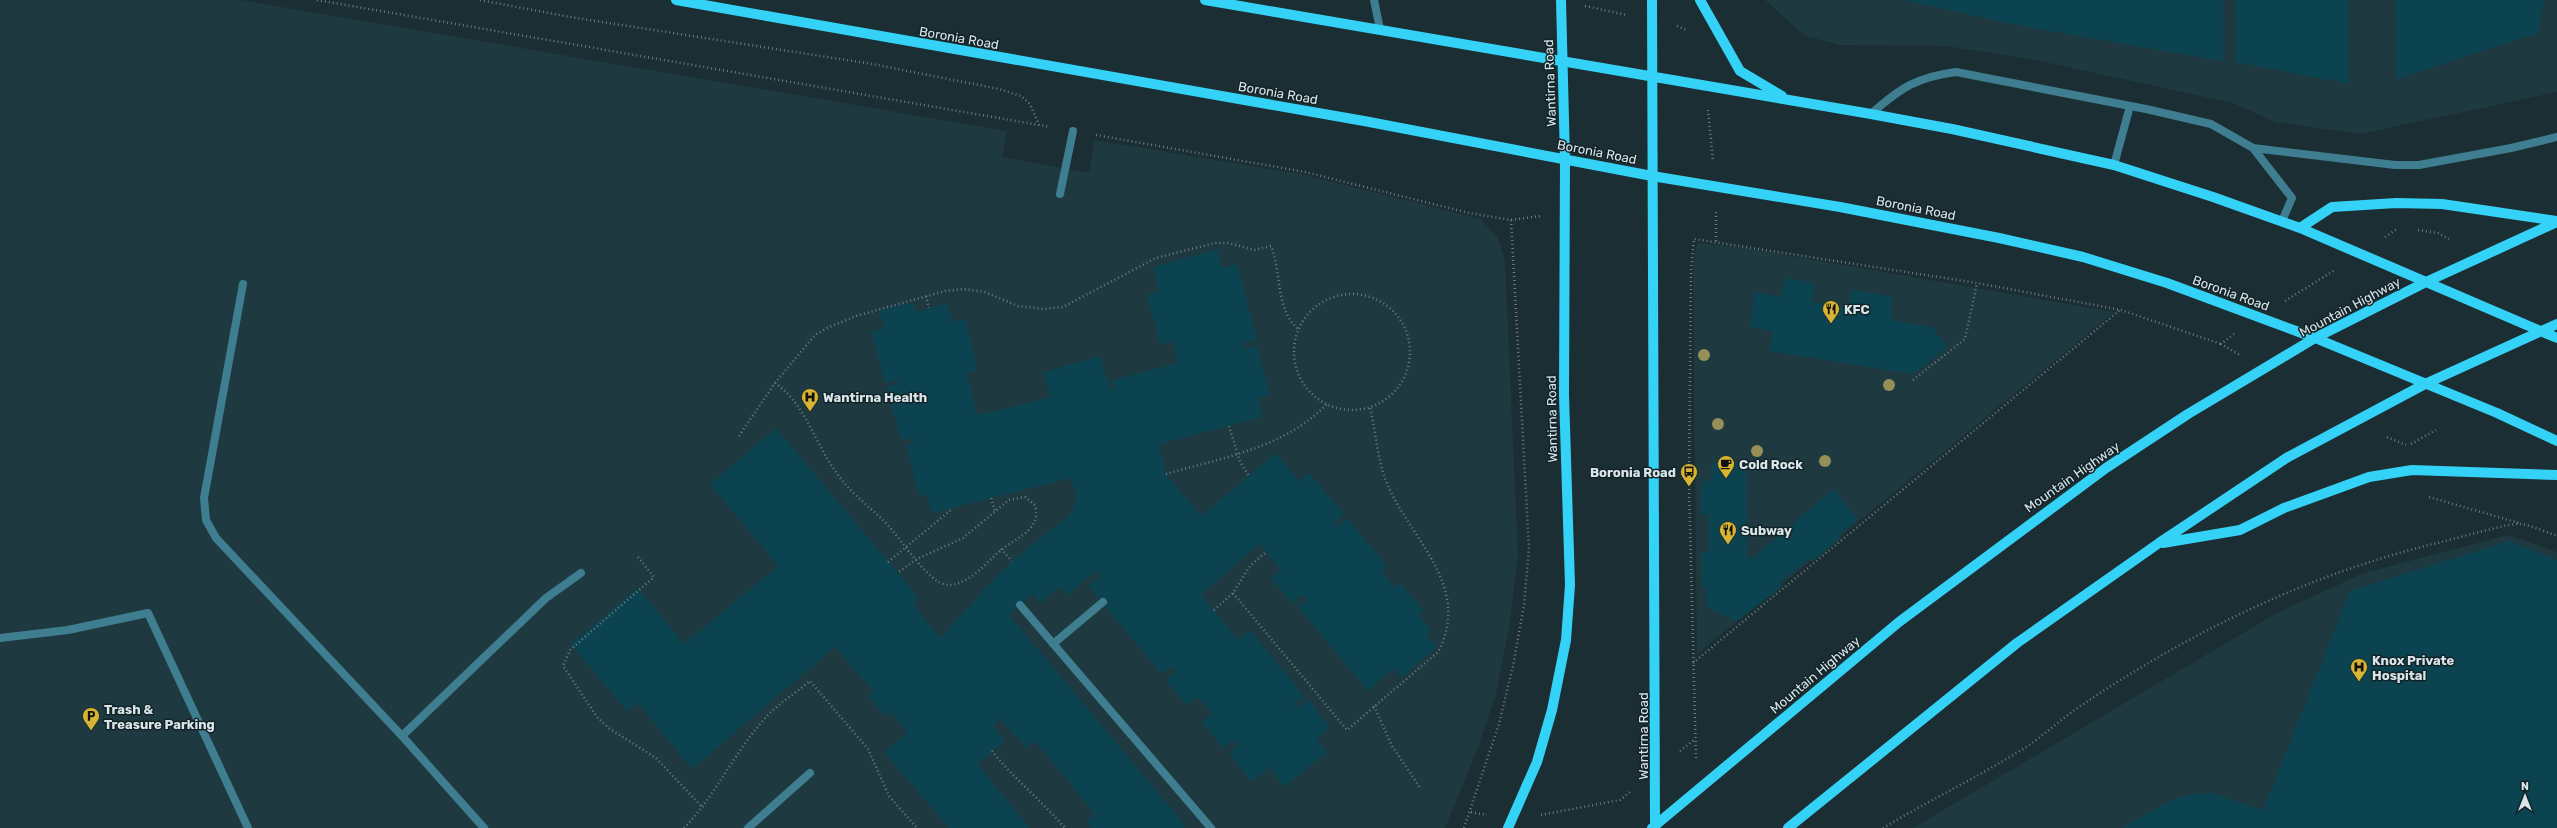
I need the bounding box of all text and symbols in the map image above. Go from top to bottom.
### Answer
street label: Boronia Road [918,24,1000,52]
street label: Wantirna Road [1541,39,1559,127]
street label: Boronia Road [1237,79,1319,107]
street label: Boronia Road [1556,137,1638,167]
street label: Boronia Road [1875,193,1957,223]
street label: Boronia Road [2191,272,2271,314]
street label: Mountain Highway [2297,274,2404,341]
restaurant icon: KFC [1821,299,1841,324]
place label: KFC [1844,302,1870,317]
street label: Wantirna Road [1544,375,1560,463]
hospital icon: Wantirna Health [800,387,820,412]
place label: Wantirna Health [823,390,927,405]
street label: Mountain Highway [2022,439,2123,516]
cafe icon: Cold Rock [1716,454,1736,479]
place label: Cold Rock [1739,457,1803,472]
bus stop icon: Boronia Road [1679,462,1699,487]
place label: Boronia Road [1590,465,1676,480]
restaurant icon: Subway [1718,520,1738,545]
place label: Subway [1741,523,1792,538]
street label: Mountain Highway [1767,633,1863,718]
place label: Knox Private Hospital [2372,653,2455,683]
hospital icon: Knox Private Hospital [2349,657,2369,682]
street label: Wantirna Road [1636,692,1651,780]
place label: Trash & Treasure Parking [104,702,215,732]
parking icon: Trash & Treasure Parking [81,706,101,731]
north arrow [2505,776,2545,816]
text: N [2521,780,2529,793]

